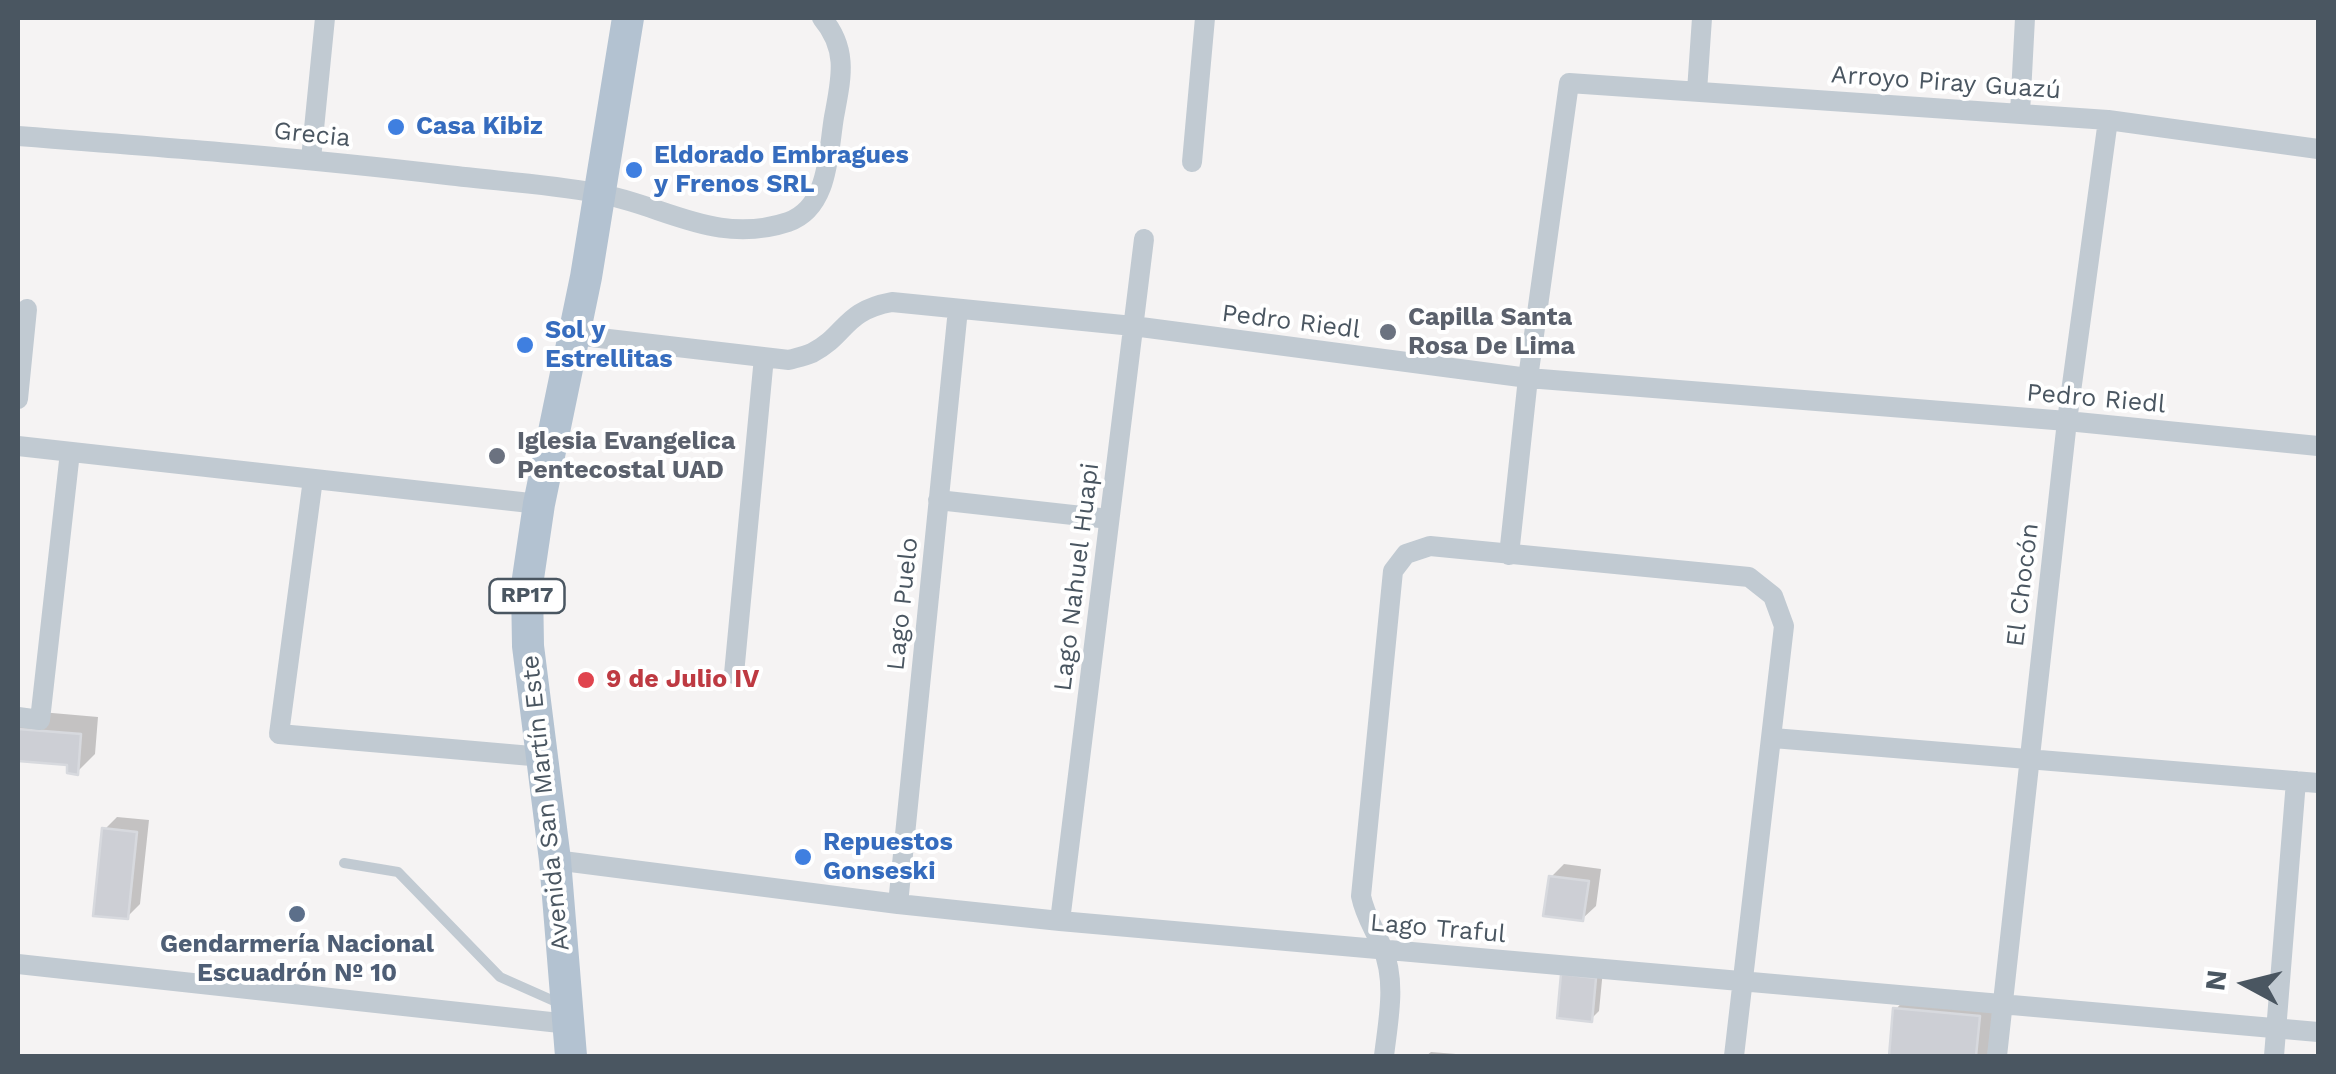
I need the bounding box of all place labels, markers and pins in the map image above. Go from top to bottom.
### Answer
place label: Casa Kibiz [416,112,543,142]
marker: Casa Kibiz [385,116,407,138]
place label: Eldorado Embragues y Frenos SRL [654,141,909,200]
marker: Eldorado Embragues y Frenos SRL [623,159,645,181]
place label: Capilla Santa Rosa De Lima [1408,303,1575,362]
place label: Sol y Estrellitas [545,316,673,375]
marker: Capilla Santa Rosa De Lima [1377,321,1399,343]
marker: Sol y Estrellitas [514,334,536,356]
place label: Iglesia Evangelica Pentecostal UAD [517,427,735,486]
marker: Iglesia Evangelica Pentecostal UAD [486,445,508,467]
place label: 9 de Julio IV [606,665,759,695]
marker: 9 de Julio IV [575,669,597,691]
place label: Repuestos Gonseski [823,828,953,887]
marker: Repuestos Gonseski [792,846,814,868]
marker: Gendarmería Nacional Escuadrón Nº 10 [286,903,308,925]
place label: Gendarmería Nacional Escuadrón Nº 10 [160,930,434,989]

